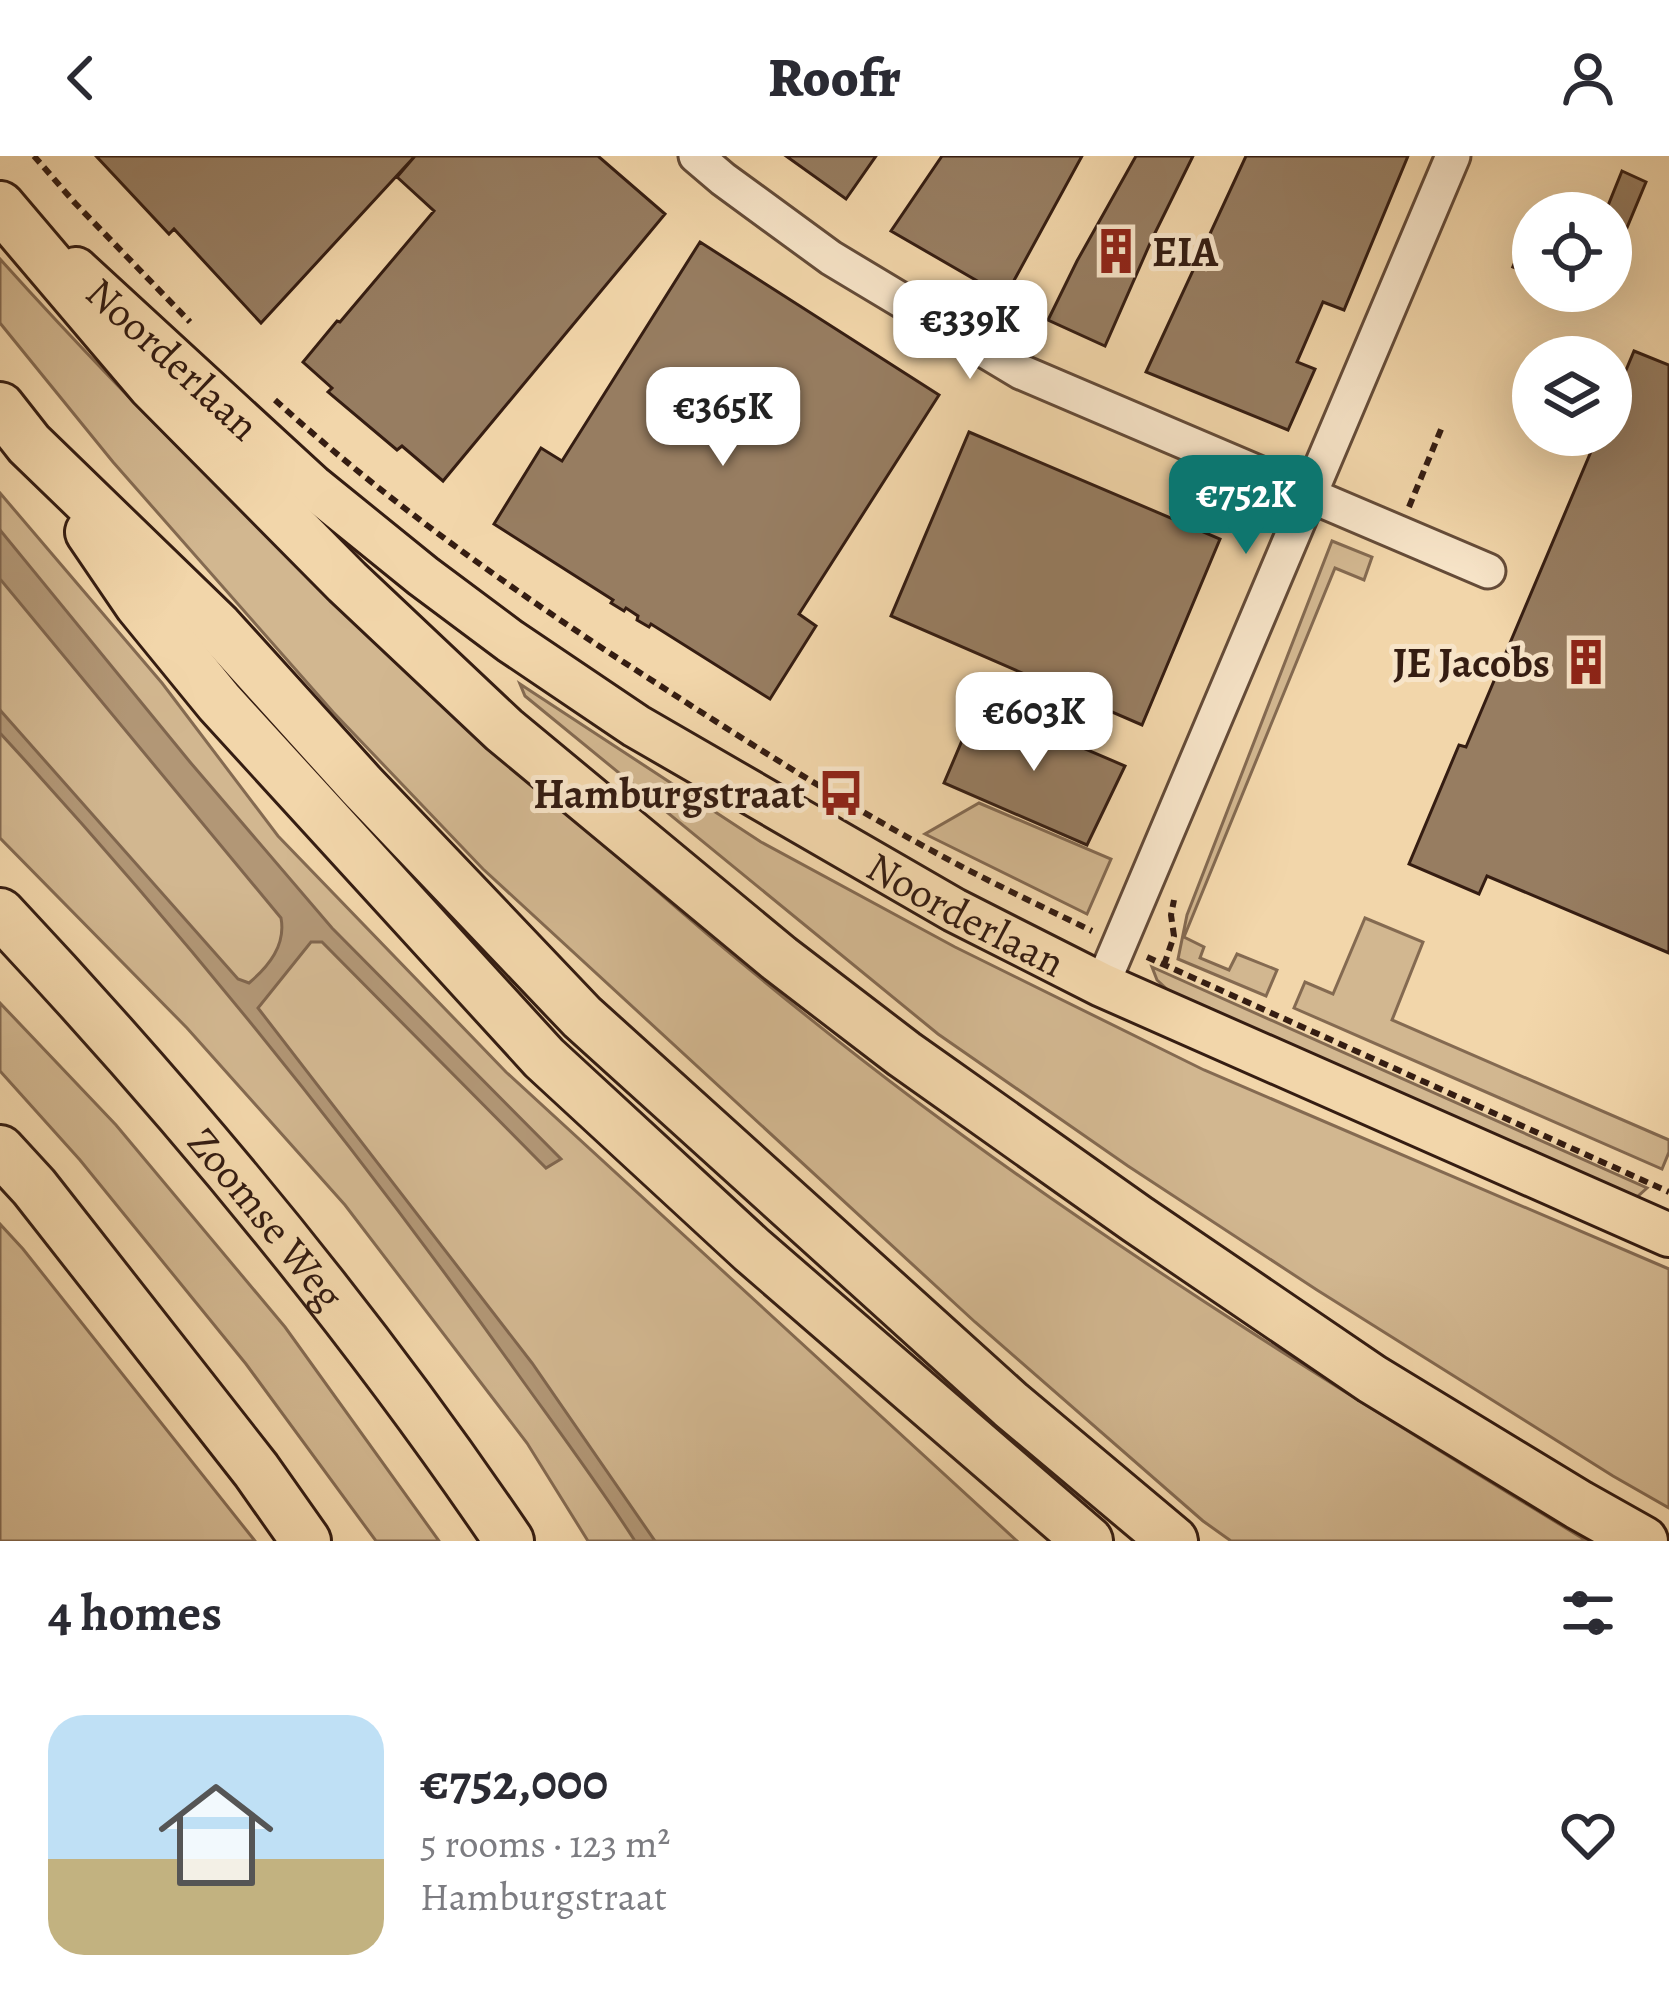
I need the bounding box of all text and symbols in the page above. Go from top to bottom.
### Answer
text: Roofr [768,41,901,115]
icon: back [48,45,114,111]
icon: person [1555,45,1621,111]
map controls [1512,192,1632,456]
button: locate [1512,192,1632,312]
place label: EIA [1152,223,1219,280]
building icon: EIA [1091,226,1141,276]
street label: Noorderlaan [74,264,272,453]
pin: €339K [886,280,1054,382]
text: €339K [920,292,1020,345]
button: layers [1512,336,1632,456]
pin: €365K [639,367,807,469]
text: €365K [673,379,773,432]
pin: €752K [1162,455,1330,557]
text: €752K [1196,467,1296,520]
place label: JE Jacobs [1393,634,1550,691]
building icon: JE Jacobs [1561,637,1611,687]
pin: €603K [950,672,1118,774]
text: €603K [983,684,1085,737]
place label: Hamburgstraat [533,765,805,822]
bus stop icon: Hamburgstraat [816,768,866,818]
street label: Noorderlaan [857,837,1075,990]
street label: Zoomse Weg [175,1115,358,1321]
text: 4 homes [48,1578,222,1648]
icon: filters [1555,1580,1621,1646]
text: €752,000 [420,1747,608,1817]
icon: home [144,1763,288,1907]
icon: heart [1555,1802,1621,1868]
text: 5 rooms · 123 m² [420,1817,670,1870]
text: Hamburgstraat [420,1870,667,1923]

